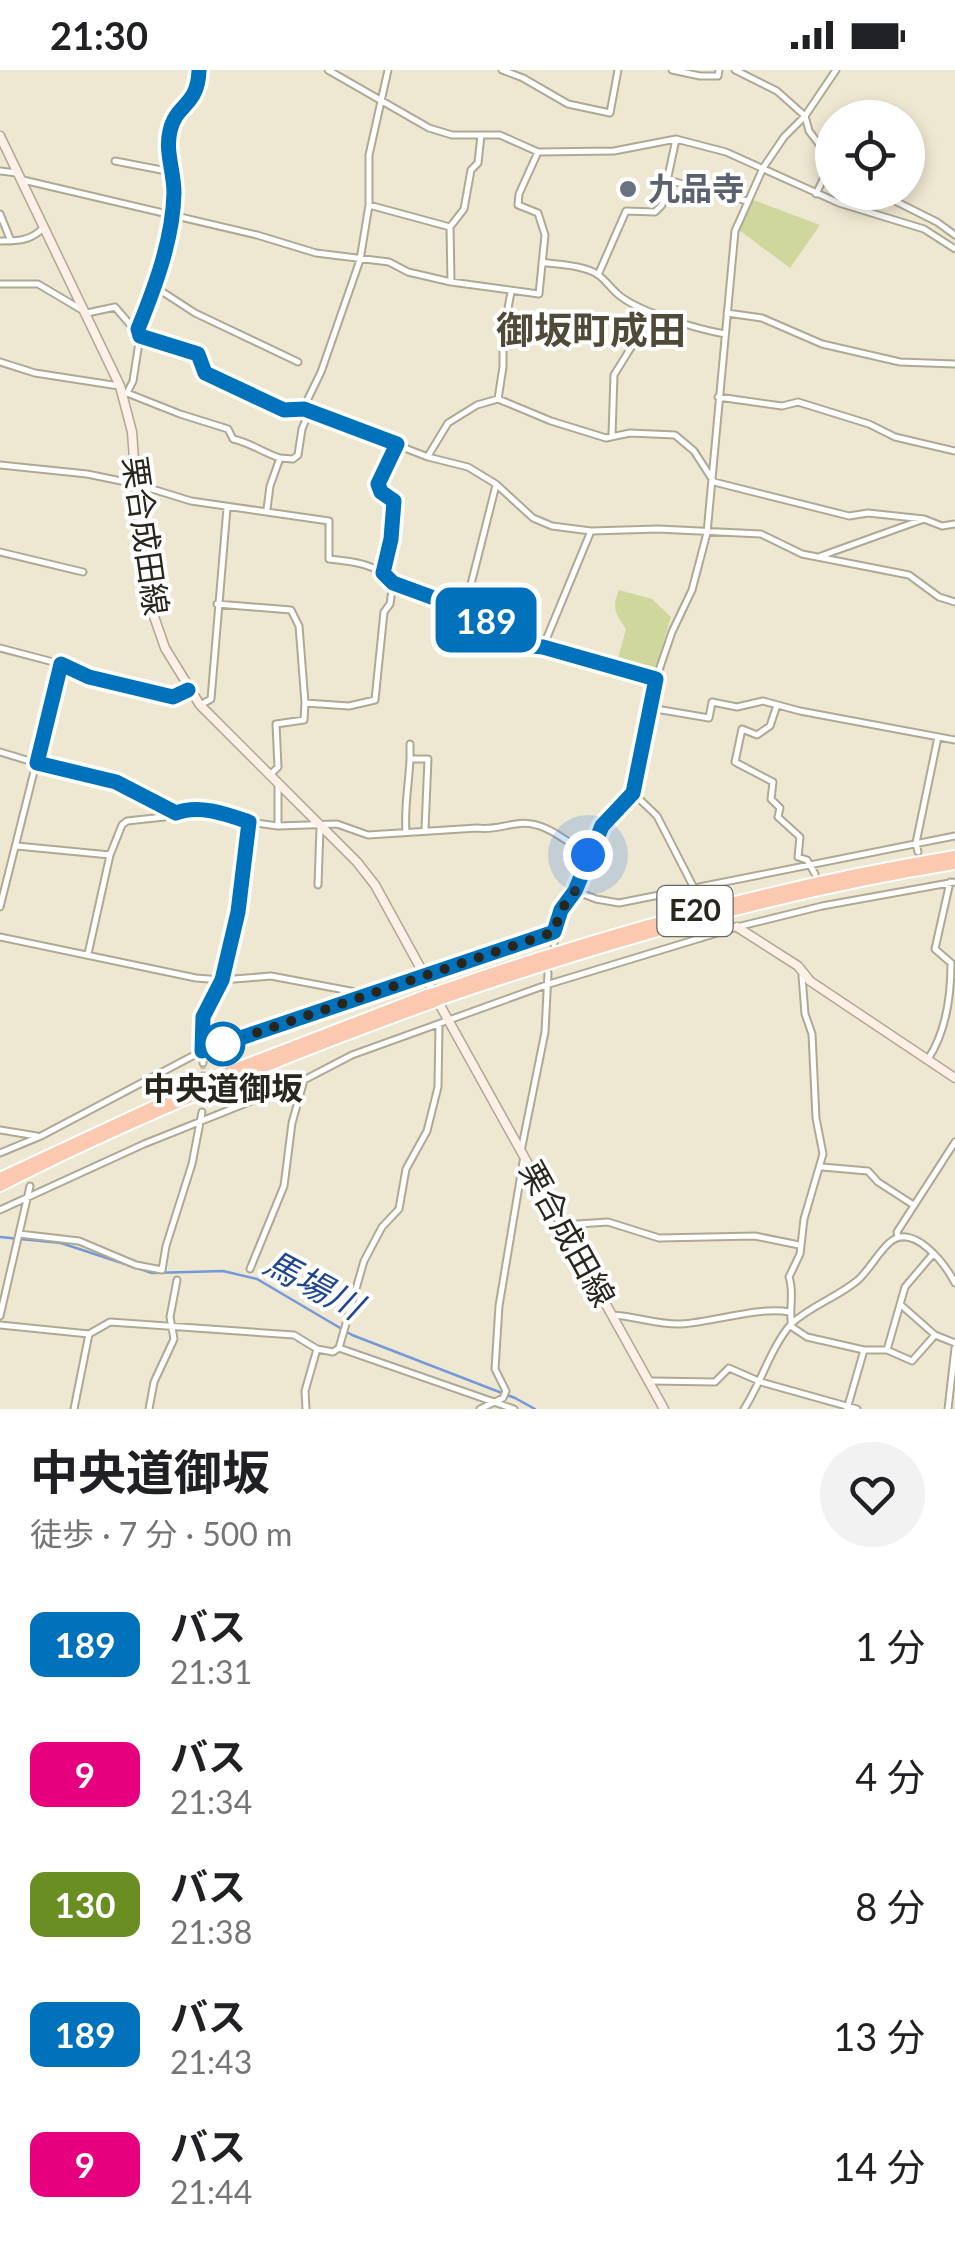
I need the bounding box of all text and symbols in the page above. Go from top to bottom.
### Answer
text: 21:30 [50,12,148,58]
map controls [815,100,925,210]
button: locate [815,100,925,210]
place label: 九品寺 [648,168,744,207]
marker: 九品寺 [617,178,639,200]
district label: 御坂町成田 [496,306,686,352]
street label: 栗合成田線 [116,454,177,618]
line badge: 189 [428,588,544,652]
text: 189 [456,599,516,641]
your location [563,830,613,880]
road number: E20 [658,886,732,936]
marker: 中央道御坂 [202,1023,244,1065]
place label: 中央道御坂 [143,1068,303,1107]
street label: 栗合成田線 [512,1154,624,1313]
water label: 馬場川 [258,1240,374,1328]
button: heart [820,1442,925,1547]
text: 中央道御坂 [30,1443,270,1500]
text: 徒歩 · 7 分 · 500 m [30,1514,292,1553]
text: バス [170,1603,246,1649]
text: 189 [55,1623,115,1665]
text: 1 分 [855,1623,925,1669]
text: 21:31 [170,1652,252,1691]
text: バス [170,1733,246,1779]
text: 9 [75,1753,95,1795]
text: 4 分 [855,1753,925,1799]
text: 21:34 [170,1782,252,1821]
text: バス [170,1863,246,1909]
text: 130 [55,1883,115,1925]
text: 8 分 [855,1883,925,1929]
text: 21:38 [170,1912,252,1951]
text: バス [170,1993,246,2039]
text: 189 [55,2013,115,2055]
text: 13 分 [833,2013,925,2059]
text: 21:43 [170,2042,252,2081]
text: バス [170,2123,246,2169]
text: 9 [75,2143,95,2185]
text: 14 分 [833,2143,925,2189]
text: 21:44 [170,2172,252,2211]

